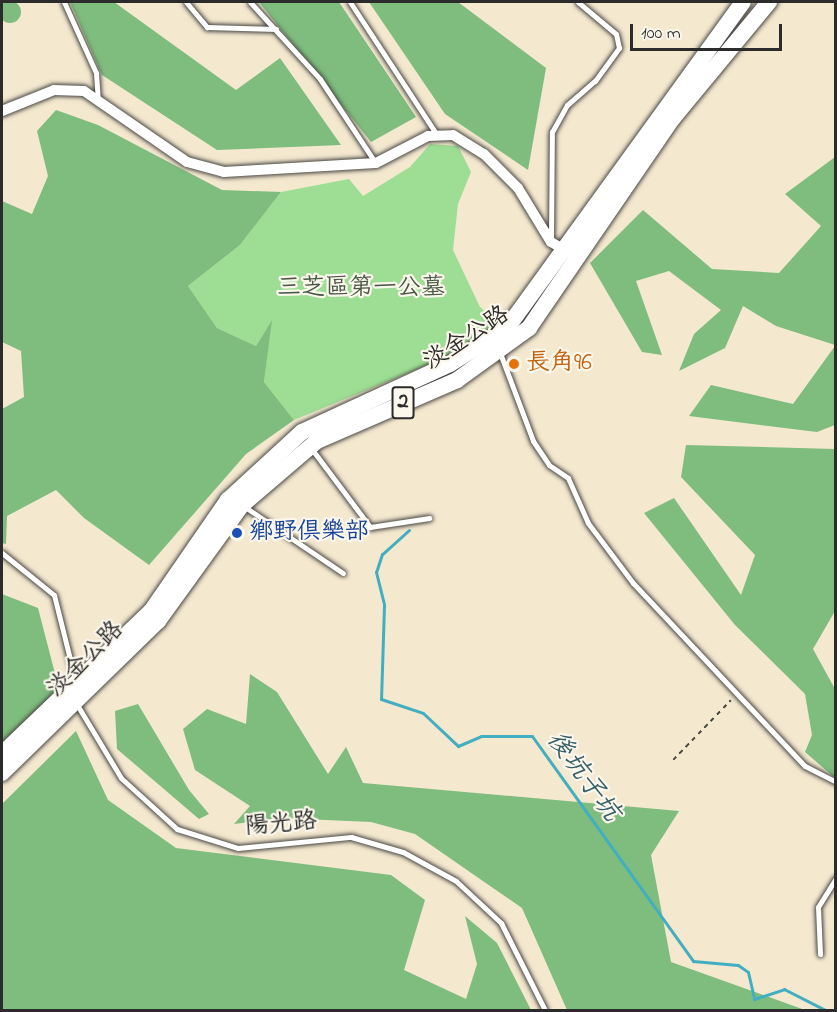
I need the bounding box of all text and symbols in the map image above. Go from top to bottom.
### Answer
scale bar [633,12,784,50]
text: 100 m [641,21,681,47]
park label: 三芝區第一公墓 [277,275,445,303]
street label: 淡金公路 [419,301,515,377]
place label: 長角96 [526,350,592,378]
marker: 長角96 [507,357,521,371]
road number: 2 [391,384,415,422]
place label: 鄉野俱樂部 [249,519,369,547]
marker: 鄉野俱樂部 [230,526,244,540]
street label: 淡金公路 [42,616,130,704]
water label: 後坑子坑 [539,726,625,828]
street label: 陽光路 [244,808,318,842]

